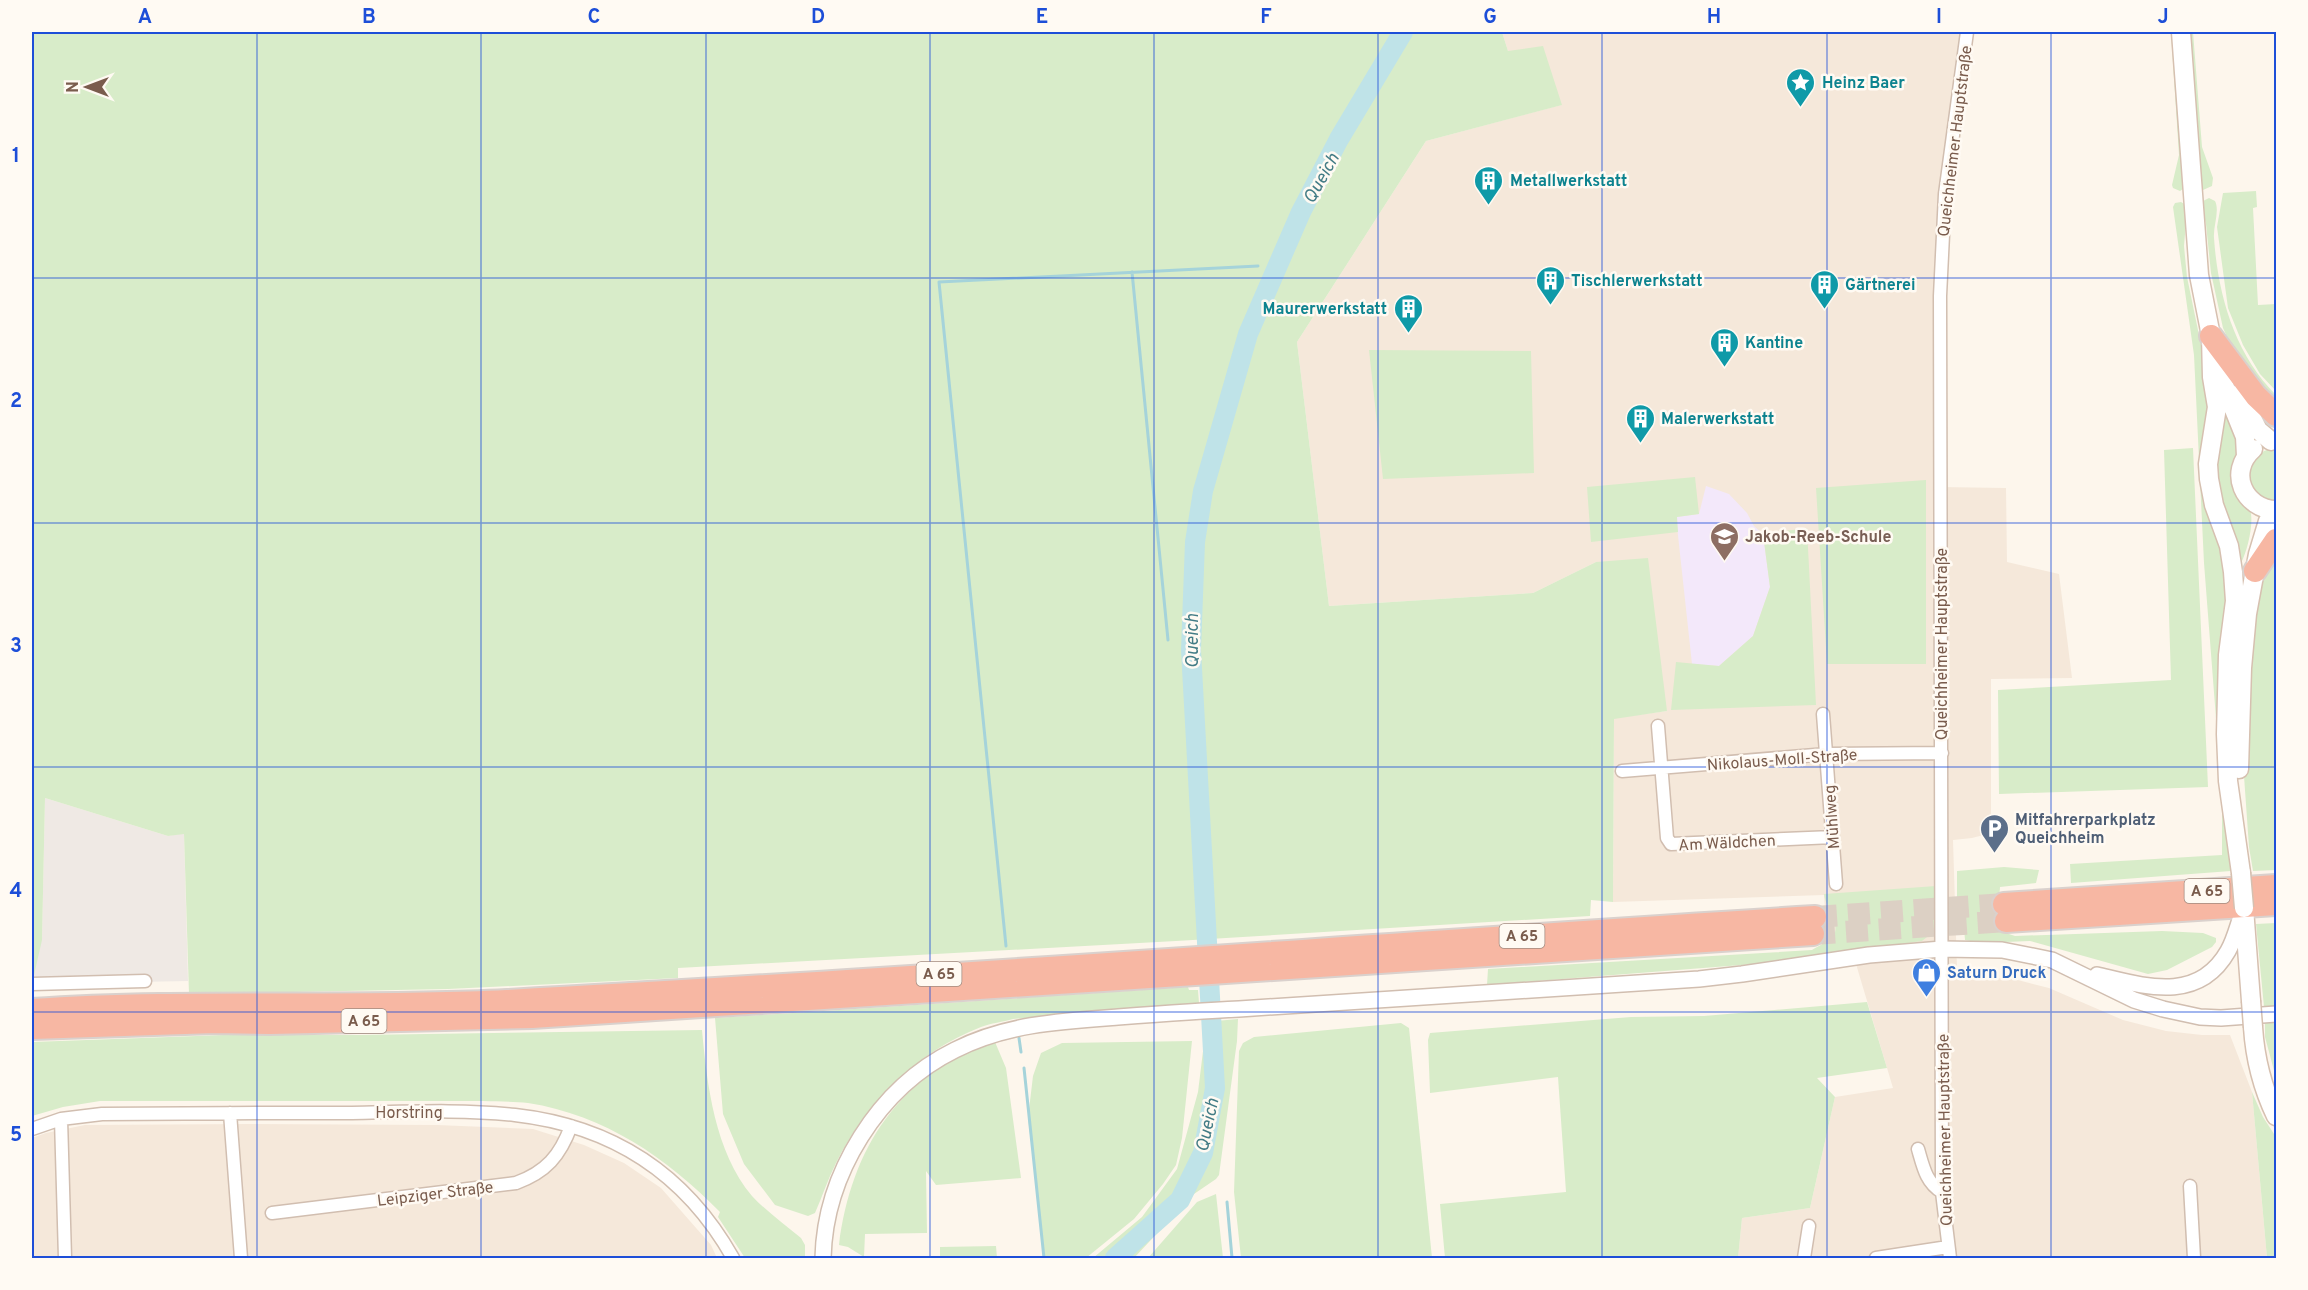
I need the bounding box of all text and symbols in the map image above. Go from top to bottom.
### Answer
text: A [138,5,152,31]
text: B [362,5,376,31]
text: C [588,5,600,31]
text: D [811,5,825,31]
text: E [1036,5,1048,31]
text: F [1260,5,1272,31]
text: G [1483,5,1497,31]
text: H [1707,5,1721,31]
text: I [1936,5,1942,31]
text: J [2157,5,2169,31]
street label: Queichheimer Hauptstraße [1934,45,1978,238]
north arrow [57,57,117,117]
place icon: Heinz Baer [1785,66,1817,108]
place label: Heinz Baer [1822,74,1905,94]
text: N [64,81,84,93]
text: 1 [12,144,20,170]
water label: Queich [1299,149,1346,208]
building icon: Metallwerkstatt [1473,164,1505,206]
place label: Metallwerkstatt [1510,172,1627,192]
building icon: Tischlerwerkstatt [1534,264,1566,306]
building icon: Gärtnerei [1808,268,1840,310]
place label: Tischlerwerkstatt [1571,272,1703,292]
place label: Gärtnerei [1845,276,1915,296]
building icon: Maurerwerkstatt [1392,292,1424,334]
place label: Maurerwerkstatt [1263,300,1387,320]
building icon: Kantine [1708,326,1740,368]
place label: Kantine [1745,334,1803,354]
text: 2 [10,389,22,415]
building icon: Malerwerkstatt [1624,402,1656,444]
place label: Malerwerkstatt [1661,410,1774,430]
school or university icon: Jakob-Reeb-Schule [1708,520,1740,562]
place label: Jakob-Reeb-Schule [1745,528,1892,548]
street label: Queichheimer Hauptstraße [1933,548,1953,740]
water label: Queich [1182,614,1205,668]
text: 3 [10,634,22,660]
street label: Nikolaus-Moll-Straße [1706,746,1858,776]
street label: Mühlweg [1821,784,1845,850]
place label: Mitfahrerparkplatz Queichheim [2015,811,2156,849]
parking icon: Mitfahrerparkplatz Queichheim [1978,812,2010,854]
street label: Am Wäldchen [1678,831,1776,857]
text: 4 [10,879,22,905]
road number: A 65 [2184,879,2230,903]
road number: A 65 [1500,924,1544,948]
shop icon: Saturn Druck [1910,956,1942,998]
road number: A 65 [916,962,962,986]
place label: Saturn Druck [1947,964,2046,984]
road number: A 65 [342,1009,386,1033]
street label: Queichheimer Hauptstraße [1934,1034,1958,1226]
water label: Queich [1192,1096,1225,1154]
street label: Horstring [375,1104,443,1124]
text: 5 [10,1123,22,1149]
street label: Leipziger Straße [376,1178,494,1212]

